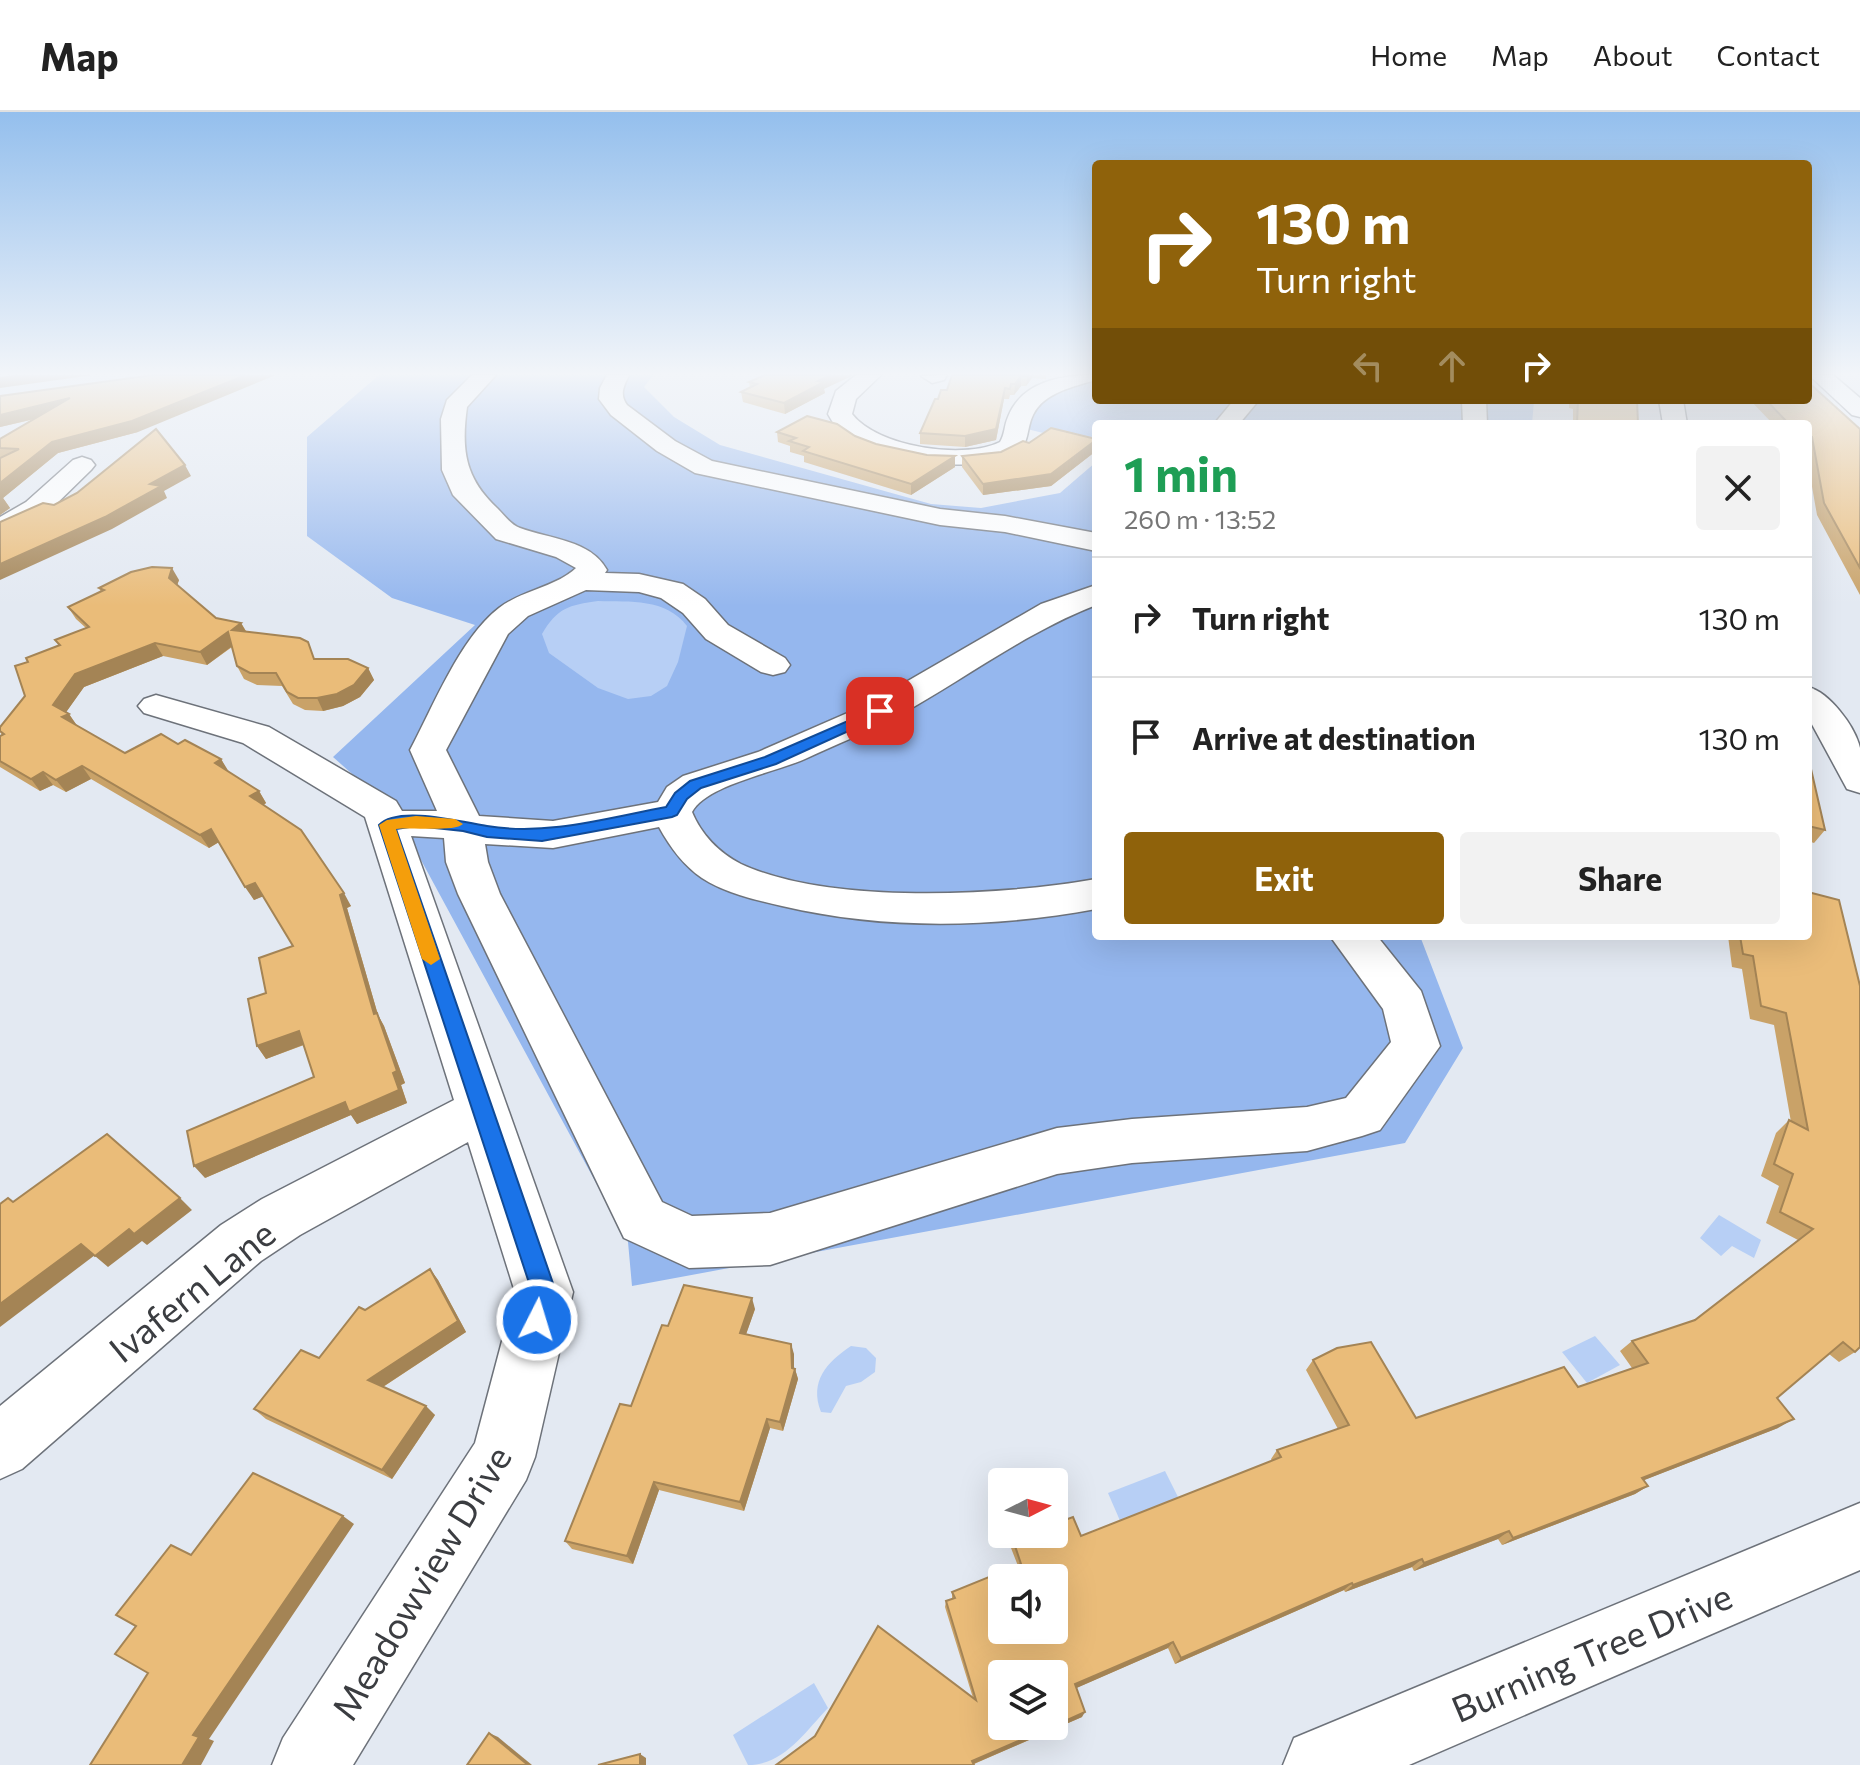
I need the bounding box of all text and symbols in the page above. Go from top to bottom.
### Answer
text: Map [40,32,119,79]
text: Home [1370,38,1447,72]
text: Map [1491,38,1549,72]
text: About [1593,38,1673,72]
text: Contact [1717,38,1820,72]
text: 130 m [1256,187,1411,256]
icon: right [1124,192,1228,296]
text: Turn right [1256,256,1417,300]
icon: left [1346,344,1390,388]
icon: ahead [1430,344,1474,388]
icon: right [1514,344,1558,388]
text: 1 min [1124,443,1238,502]
button: close [1696,446,1780,530]
text: 260 m · 13:52 [1124,503,1276,534]
icon: right [1124,595,1168,639]
text: Turn right [1192,599,1329,636]
text: 130 m [1699,599,1780,636]
pin [846,677,914,745]
icon: arrive [858,689,902,733]
icon: arrive [1124,715,1168,759]
text: Arrive at destination [1192,719,1476,756]
text: 130 m [1699,719,1780,756]
button: Exit [1124,832,1444,924]
button: Share [1460,832,1780,924]
street label: Ivafern Lane [99,1210,283,1370]
position arrow [495,1278,579,1362]
street label: Meadowview Drive [321,1437,519,1727]
north arrow [988,1468,1068,1548]
map controls [988,1468,1068,1740]
button: sound [988,1564,1068,1644]
street label: Burning Tree Drive [1444,1572,1738,1730]
button: layers [988,1660,1068,1740]

